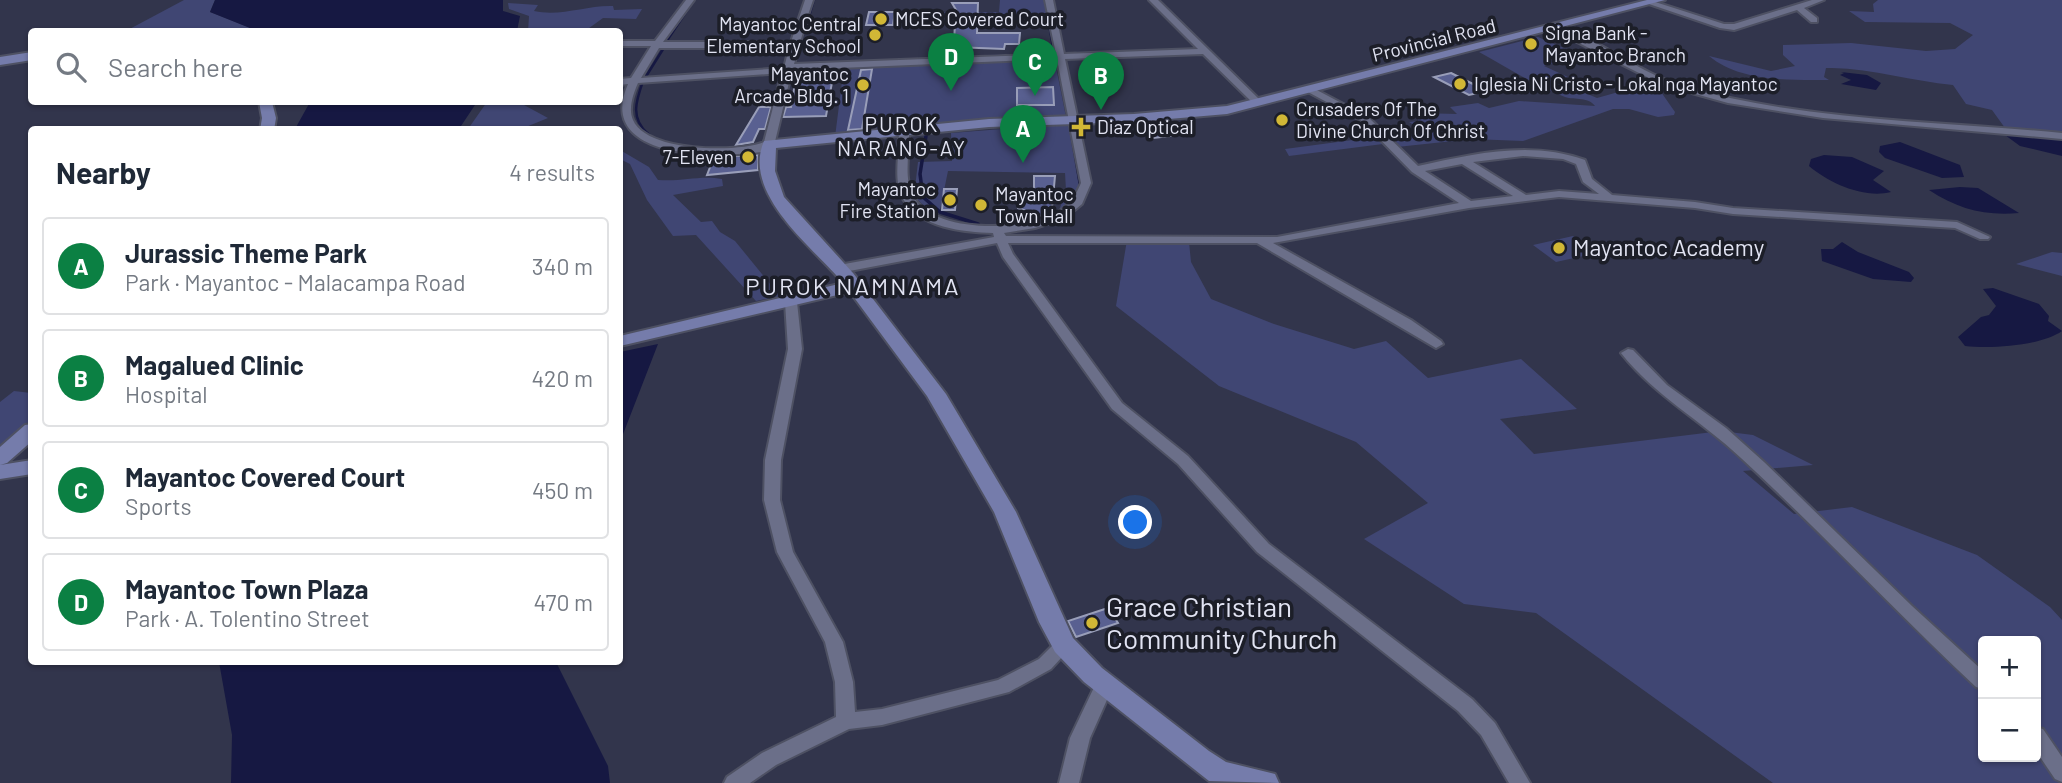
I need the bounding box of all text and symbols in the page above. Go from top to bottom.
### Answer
place label: MCES Covered Court [895,7,1064,30]
marker: MCES Covered Court [873,11,889,27]
place label: Mayantoc Central Elementary School [706,12,861,57]
street label: Provincial Road [1370,13,1498,66]
place label: Signa Bank - Mayantoc Branch [1545,21,1686,66]
marker: Mayantoc Central Elementary School [867,27,883,43]
search box [28,28,623,105]
pin: D [928,33,974,91]
marker: Signa Bank - Mayantoc Branch [1523,36,1539,52]
pin: C [1012,38,1058,96]
icon: search [52,48,90,86]
text: Search here [108,51,243,82]
pin: B [1078,52,1124,110]
place label: Mayantoc Arcade Bldg. 1 [734,62,849,107]
place label: Iglesia Ni Cristo - Lokal nga Mayantoc [1474,72,1778,95]
marker: Iglesia Ni Cristo - Lokal nga Mayantoc [1452,76,1468,92]
marker: Mayantoc Arcade Bldg. 1 [855,77,871,93]
place label: Crusaders Of The Divine Church Of Christ [1296,97,1485,142]
pin: A [1000,105,1046,163]
district label: PUROK NARANG-AY [837,111,967,160]
marker: Crusaders Of The Divine Church Of Christ [1274,112,1290,128]
place label: Diaz Optical [1097,115,1194,138]
marker: Diaz Optical [1071,117,1091,137]
place label: 7-Eleven [663,145,734,168]
marker: 7-Eleven [740,149,756,165]
text: Nearby [56,154,151,190]
text: 4 results [509,158,595,186]
place label: Mayantoc Fire Station [840,177,936,222]
place label: Mayantoc Town Hall [995,182,1074,227]
marker: Mayantoc Fire Station [942,192,958,208]
marker: Mayantoc Town Hall [973,197,989,213]
place label: Mayantoc Academy [1573,233,1765,261]
text: Jurassic Theme Park [125,237,367,268]
marker: Mayantoc Academy [1551,240,1567,256]
text: A [73,252,89,280]
text: 340 m [532,252,593,280]
text: Park · Mayantoc - Malacampa Road [125,268,465,296]
district label: PUROK NAMNAMA [745,271,961,300]
text: Magalued Clinic [125,349,304,380]
text: B [74,364,88,392]
text: 420 m [531,364,593,392]
text: Hospital [125,380,208,408]
text: Mayantoc Covered Court [125,461,405,492]
text: C [74,476,88,504]
text: 450 m [532,476,593,504]
text: Sports [125,492,192,520]
your location [1118,505,1152,539]
text: Mayantoc Town Plaza [125,573,369,604]
text: D [74,588,88,616]
text: 470 m [534,588,593,616]
place label: Grace Christian Community Church [1106,589,1337,655]
text: Park · A. Tolentino Street [125,604,370,632]
marker: Grace Christian Community Church [1084,615,1100,631]
map controls [1978,636,2041,762]
button: + [1978,636,2041,699]
button: − [1978,699,2041,762]

